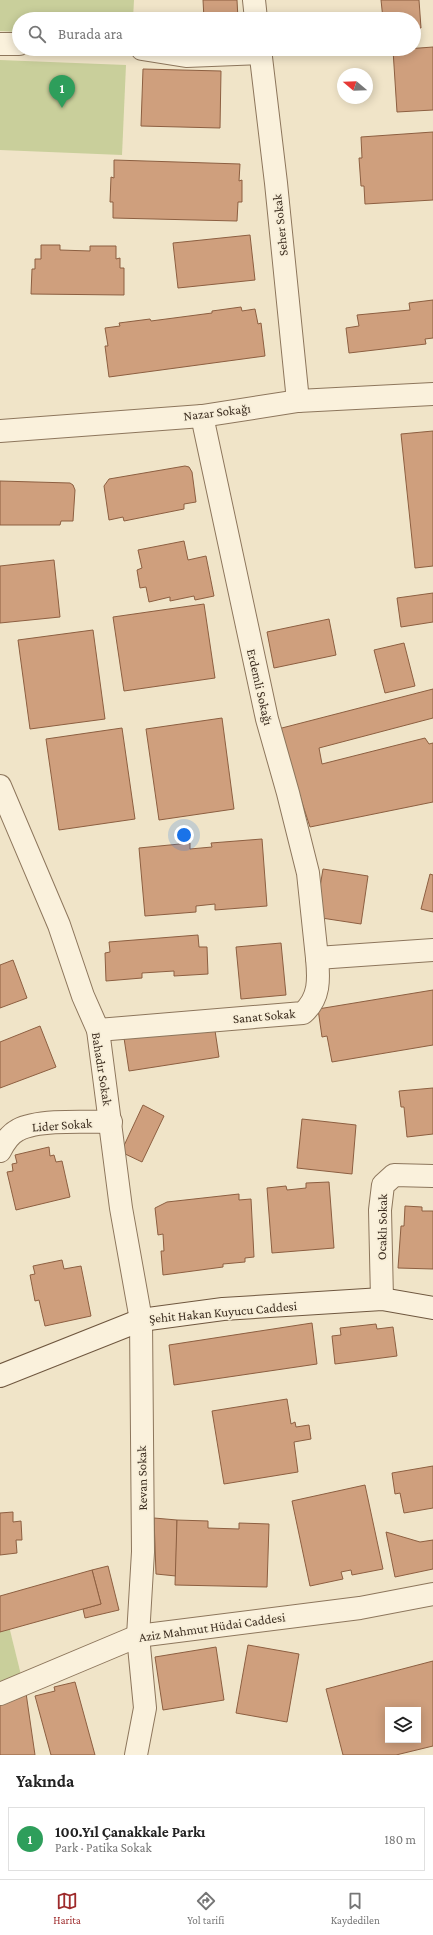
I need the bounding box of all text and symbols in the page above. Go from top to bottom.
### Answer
search box [12,12,421,56]
icon: search [26,23,48,45]
text: Burada ara [58,26,123,42]
north arrow [337,68,373,104]
pin: 1 [49,75,75,108]
street label: Seher Sokak [269,192,291,257]
street label: Nazar Sokağı [183,400,252,424]
street label: Erdemli Sokağı [244,647,276,727]
your location [174,825,194,845]
street label: Sanat Sokak [232,1006,297,1026]
street label: Bahadır Sokak [89,1031,115,1108]
street label: Lider Sokak [31,1115,93,1135]
street label: Ocaklı Sokak [374,1193,390,1260]
street label: Şehit Hakan Kuyucu Caddesi [148,1298,298,1326]
street label: Revan Sokak [134,1445,150,1511]
street label: Aziz Mahmut Hüdai Caddesi [138,1609,287,1645]
map controls [385,1707,421,1743]
button: layers [385,1707,421,1743]
text: Yakında [16,1772,74,1791]
text: 100.Yıl Çanakkale Parkı [55,1824,205,1840]
text: 1 [28,1832,32,1847]
text: 180 m [384,1832,416,1847]
text: Park · Patika Sokak [55,1840,152,1855]
tab: Harita [53,1890,81,1926]
tab: Yol tarifi [187,1890,224,1926]
tab: Kaydedilen [331,1890,380,1926]

